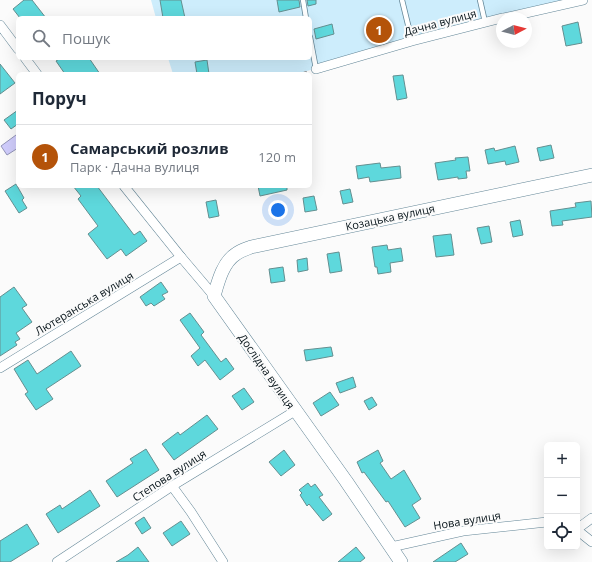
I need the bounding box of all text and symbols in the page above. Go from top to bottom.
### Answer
street label: Дачна вулиця [402,5,478,39]
north arrow [496,12,532,48]
pin: 1 [366,15,392,45]
search box [16,16,312,60]
icon: search [30,27,52,49]
text: Пошук [62,28,111,48]
text: Поруч [32,87,87,110]
text: Самарський розлив [70,138,229,158]
text: 1 [41,148,49,166]
text: 120 m [258,148,296,166]
text: Парк · Дачна вулиця [70,158,199,176]
your location [268,200,288,220]
street label: Козацька вулиця [344,200,436,234]
street label: Лютеранська вулиця [32,268,136,338]
street label: Дослідна вулиця [235,330,299,412]
map controls [544,442,580,550]
button: + [544,442,580,478]
street label: Степова вулиця [129,446,209,504]
button: − [544,478,580,514]
street label: Нова вулиця [432,507,502,533]
button: locate [544,514,580,550]

